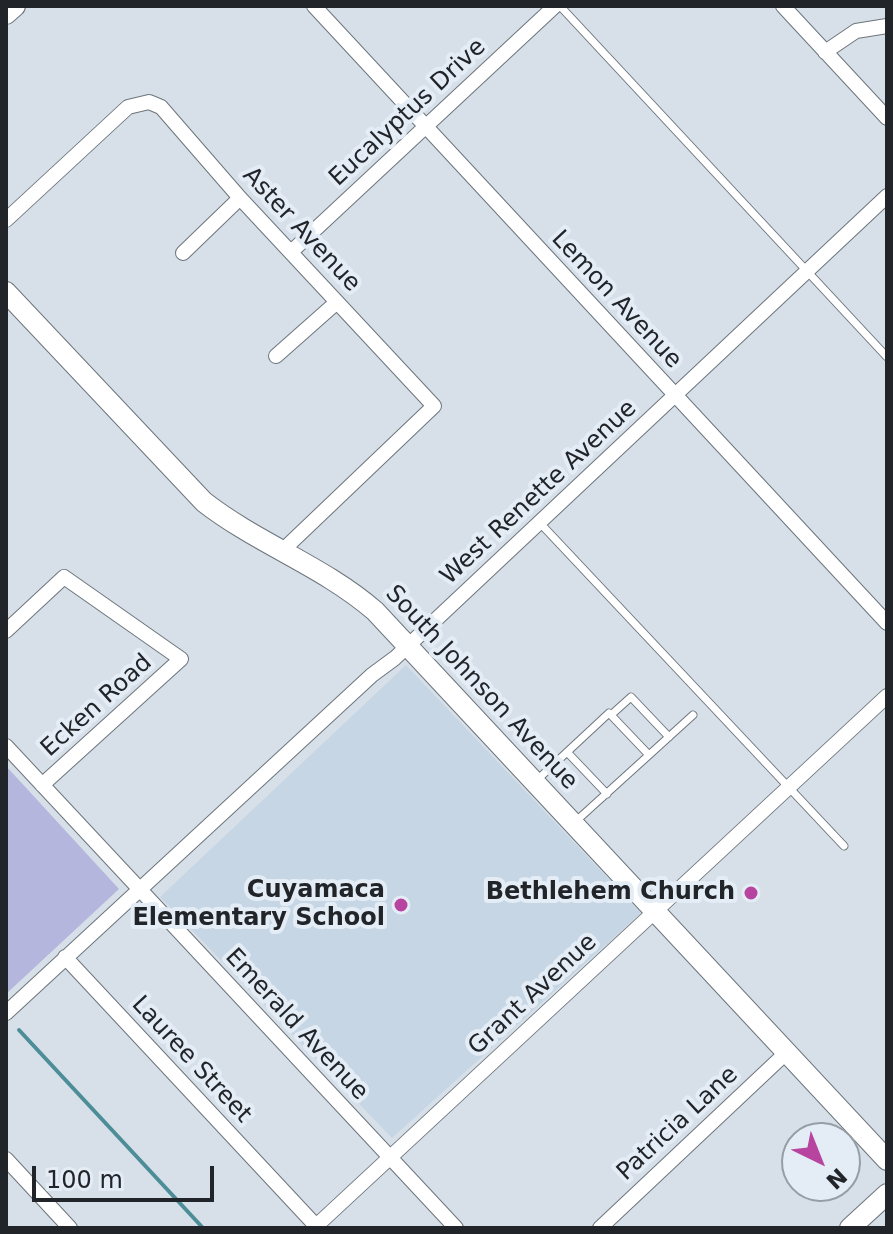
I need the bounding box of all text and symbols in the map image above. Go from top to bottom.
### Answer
street label: Eucalyptus Drive [324,33,492,193]
street label: Aster Avenue [236,162,366,298]
street label: Lemon Avenue [545,225,687,375]
street label: West Renette Avenue [435,395,643,591]
street label: South Johnson Avenue [379,580,583,796]
street label: Ecken Road [36,649,158,763]
place label: Cuyamaca Elementary School [132,877,385,933]
place label: Bethlehem Church [486,879,735,907]
marker: Bethlehem Church [742,884,760,902]
marker: Cuyamaca Elementary School [392,896,410,914]
street label: Grant Avenue [463,928,603,1062]
street label: Emerald Avenue [218,943,374,1107]
street label: Lauree Street [125,991,257,1129]
street label: Patricia Lane [612,1061,744,1187]
north arrow [781,1122,861,1202]
scale bar [36,1150,218,1200]
text: N [821,1163,852,1194]
text: 100 m [46,1166,123,1194]

